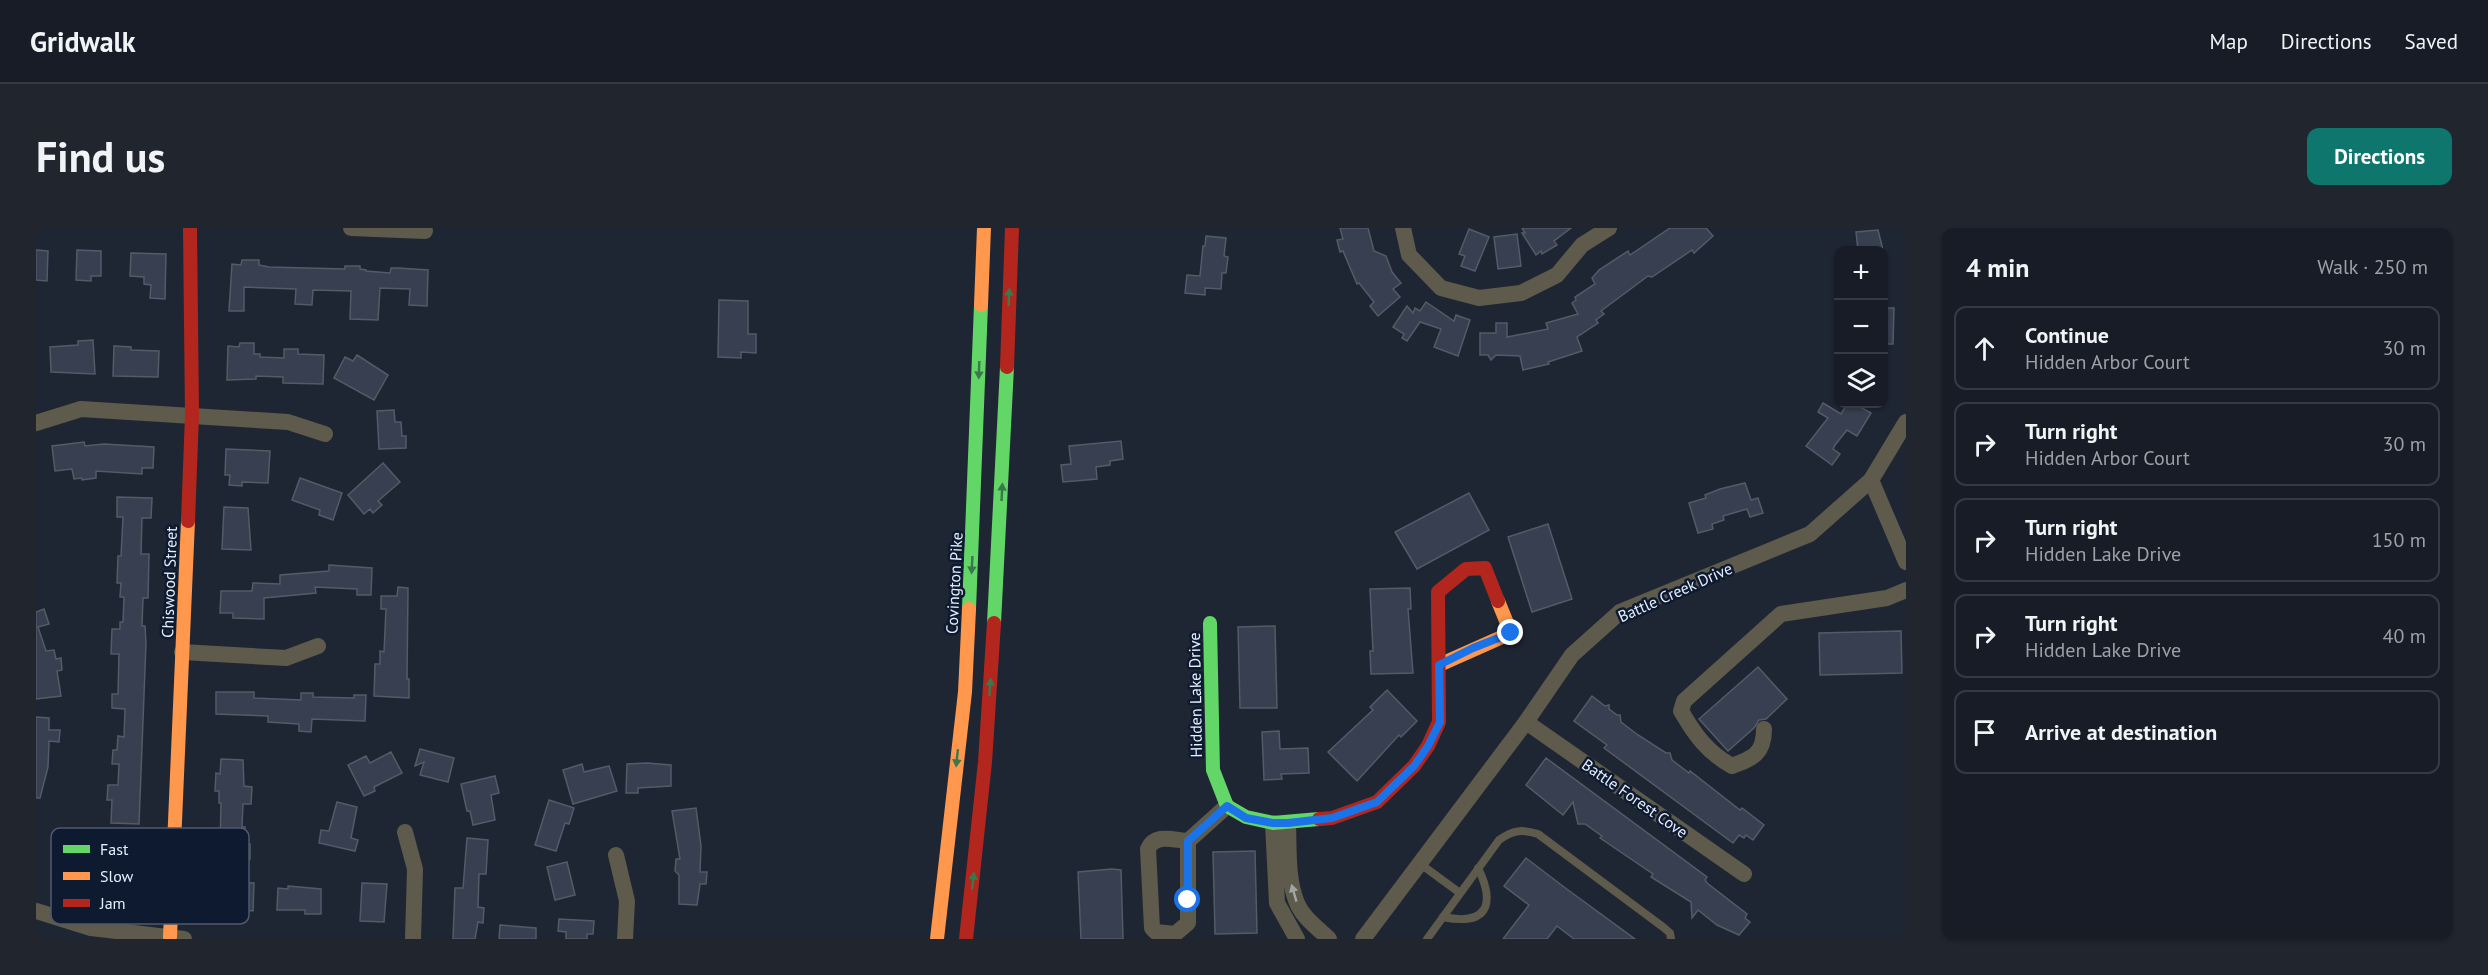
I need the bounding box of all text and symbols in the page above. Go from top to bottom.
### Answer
text: Gridwalk [30,23,136,60]
text: Map [2209,28,2248,55]
text: Directions [2281,28,2372,55]
text: Saved [2405,28,2458,55]
button: Directions [2307,128,2452,185]
text: Find us [36,129,165,184]
map controls [1834,246,1888,408]
button: + [1834,246,1888,300]
text: 4 min [1966,251,2029,284]
text: Walk · 250 m [2317,254,2428,280]
one-way arrow [1005,288,1014,307]
button: − [1834,300,1888,354]
text: Continue [2025,321,2109,349]
icon: ahead [1968,332,2001,365]
text: 30 m [2383,335,2426,361]
text: Hidden Arbor Court [2025,349,2190,375]
button: layers [1834,354,1888,408]
one-way arrow [975,361,984,380]
text: Turn right [2025,417,2117,445]
icon: right [1968,428,2001,461]
text: 30 m [2383,431,2426,457]
text: Hidden Arbor Court [2025,445,2190,471]
one-way arrow [997,483,1006,502]
text: Turn right [2025,513,2117,541]
icon: right [1968,524,2001,557]
street label: Chiswood Street [157,525,181,638]
text: 150 m [2372,527,2426,553]
street label: Covington Pike [941,532,967,634]
text: Hidden Lake Drive [2025,541,2181,567]
one-way arrow [967,556,977,575]
street label: Battle Creek Drive [1615,558,1735,626]
text: Turn right [2025,609,2117,637]
route end [1497,619,1523,645]
icon: right [1968,620,2001,653]
text: 40 m [2383,623,2426,649]
street label: Hidden Lake Drive [1184,632,1206,758]
text: Hidden Lake Drive [2025,637,2181,663]
one-way arrow [986,677,995,696]
icon: arrive [1968,716,2001,749]
text: Arrive at destination [2025,718,2217,746]
one-way arrow [952,749,962,768]
street label: Battle Forest Cove [1578,754,1692,842]
legend [51,828,249,924]
text: Fast [100,839,129,859]
text: Slow [100,866,134,886]
one-way arrow [968,871,977,890]
one-way arrow [1289,884,1299,902]
route start [1174,886,1200,912]
text: Jam [99,893,126,913]

